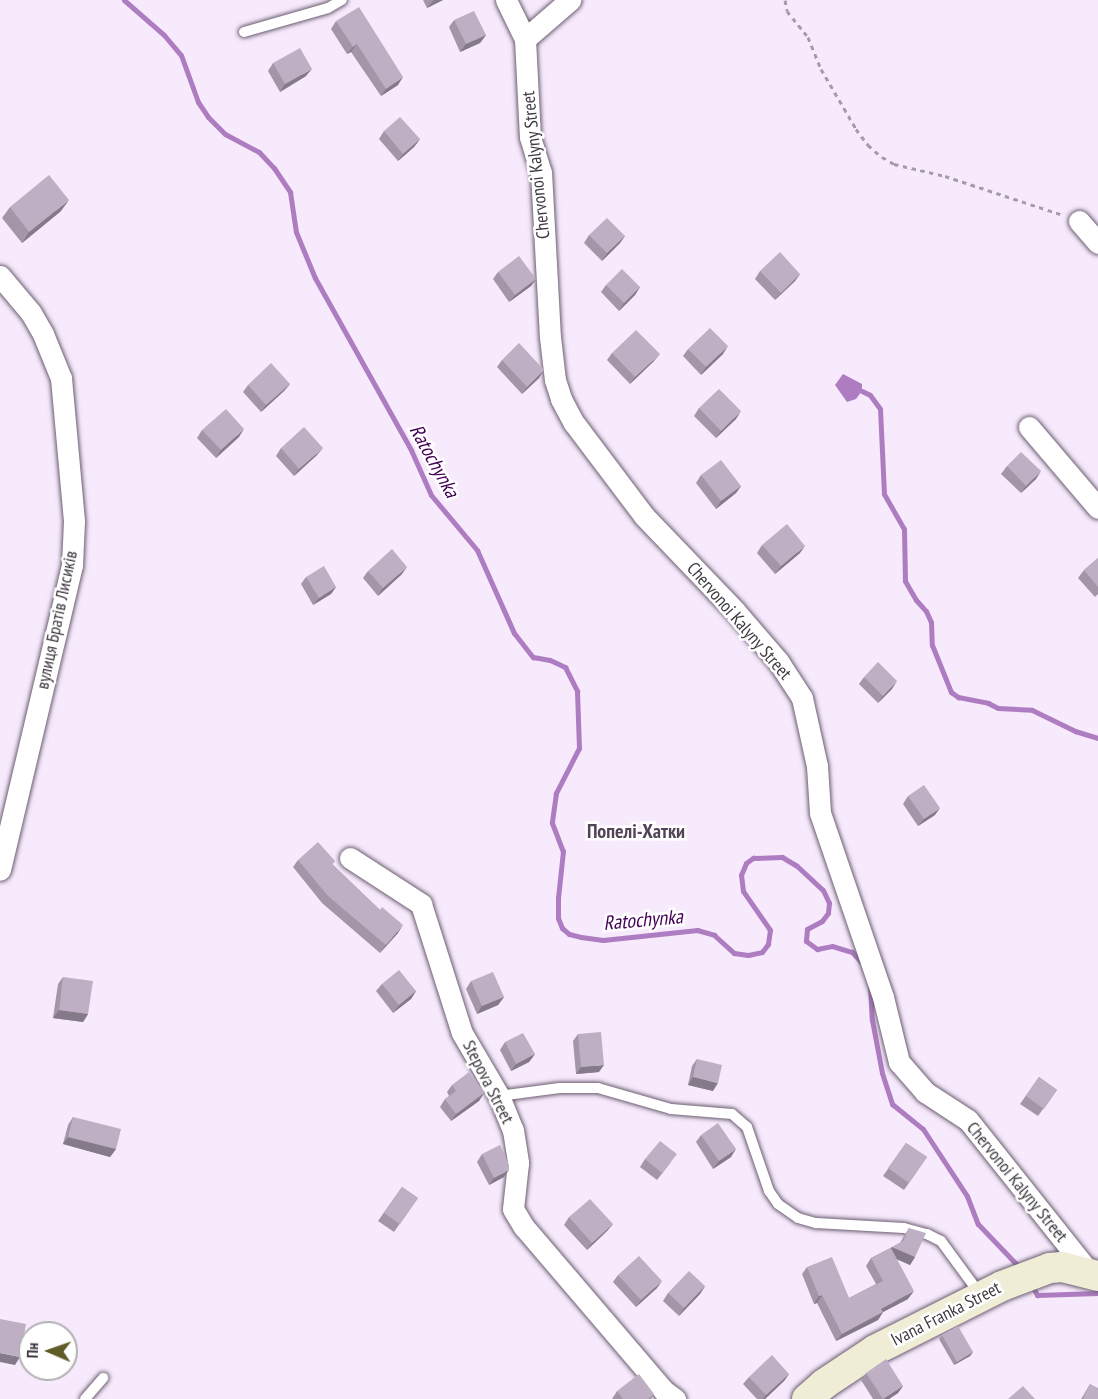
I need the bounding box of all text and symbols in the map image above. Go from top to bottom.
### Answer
street label: Chervonoi Kalyny Street [517,90,555,240]
water label: Ratochynka [404,420,464,502]
street label: вулиця Братів Лисиків [32,549,82,691]
street label: Chervonoi Kalyny Street [682,558,796,684]
district label: Попелі-Хатки [587,819,685,843]
water label: Ratochynka [602,905,684,935]
street label: Stepova Street [458,1037,518,1127]
street label: Chervonoi Kalyny Street [962,1117,1072,1247]
street label: Ivana Franka Street [888,1277,1004,1351]
north arrow [18,1321,78,1381]
text: Пн [22,1342,42,1359]

